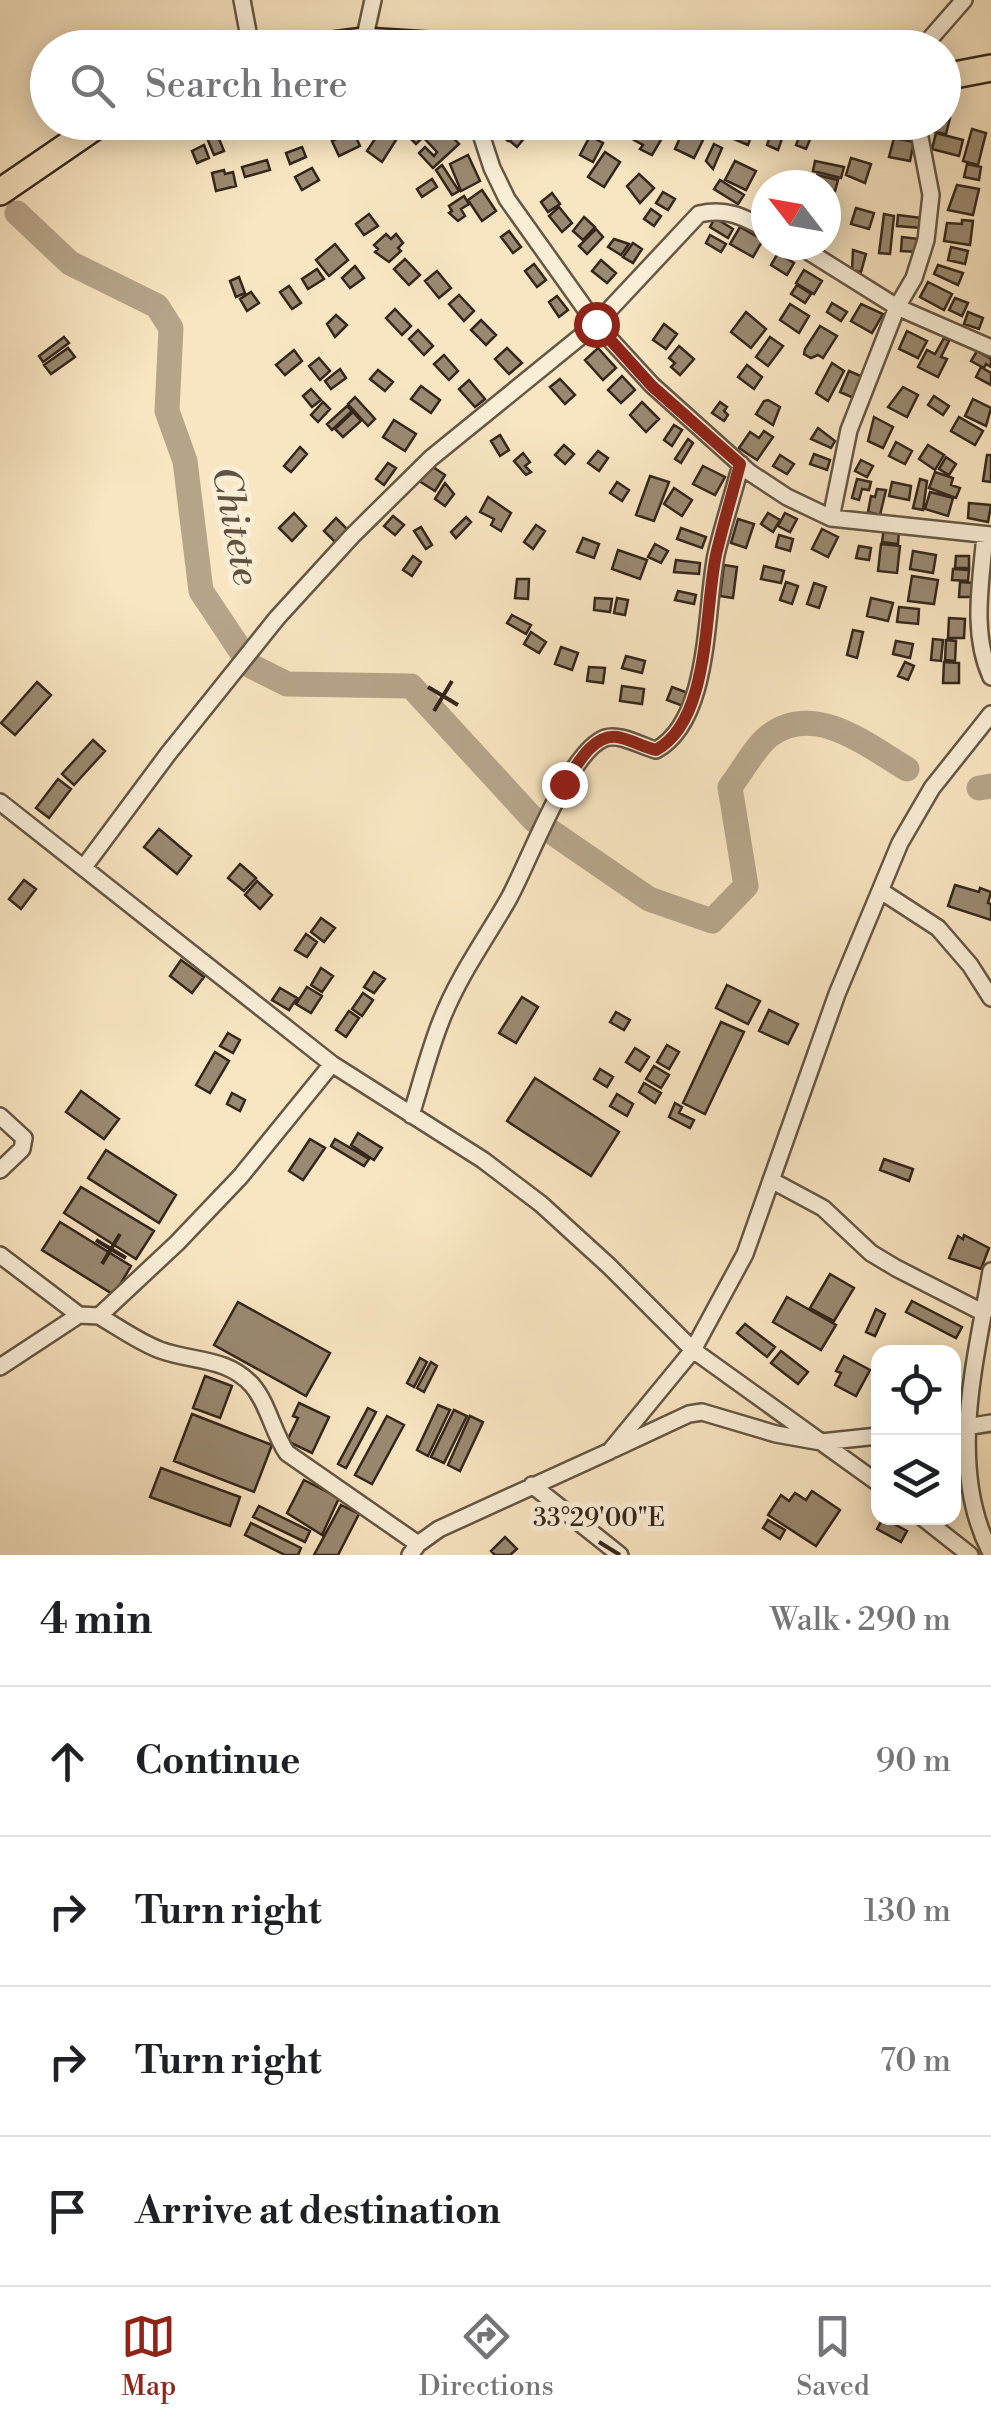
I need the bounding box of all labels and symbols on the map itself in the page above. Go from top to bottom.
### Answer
north arrow [751,170,841,260]
route start [574,302,620,348]
water label: Chitete [201,463,270,589]
route end [542,762,588,808]
text: 33°29'00"E [533,1503,665,1534]

